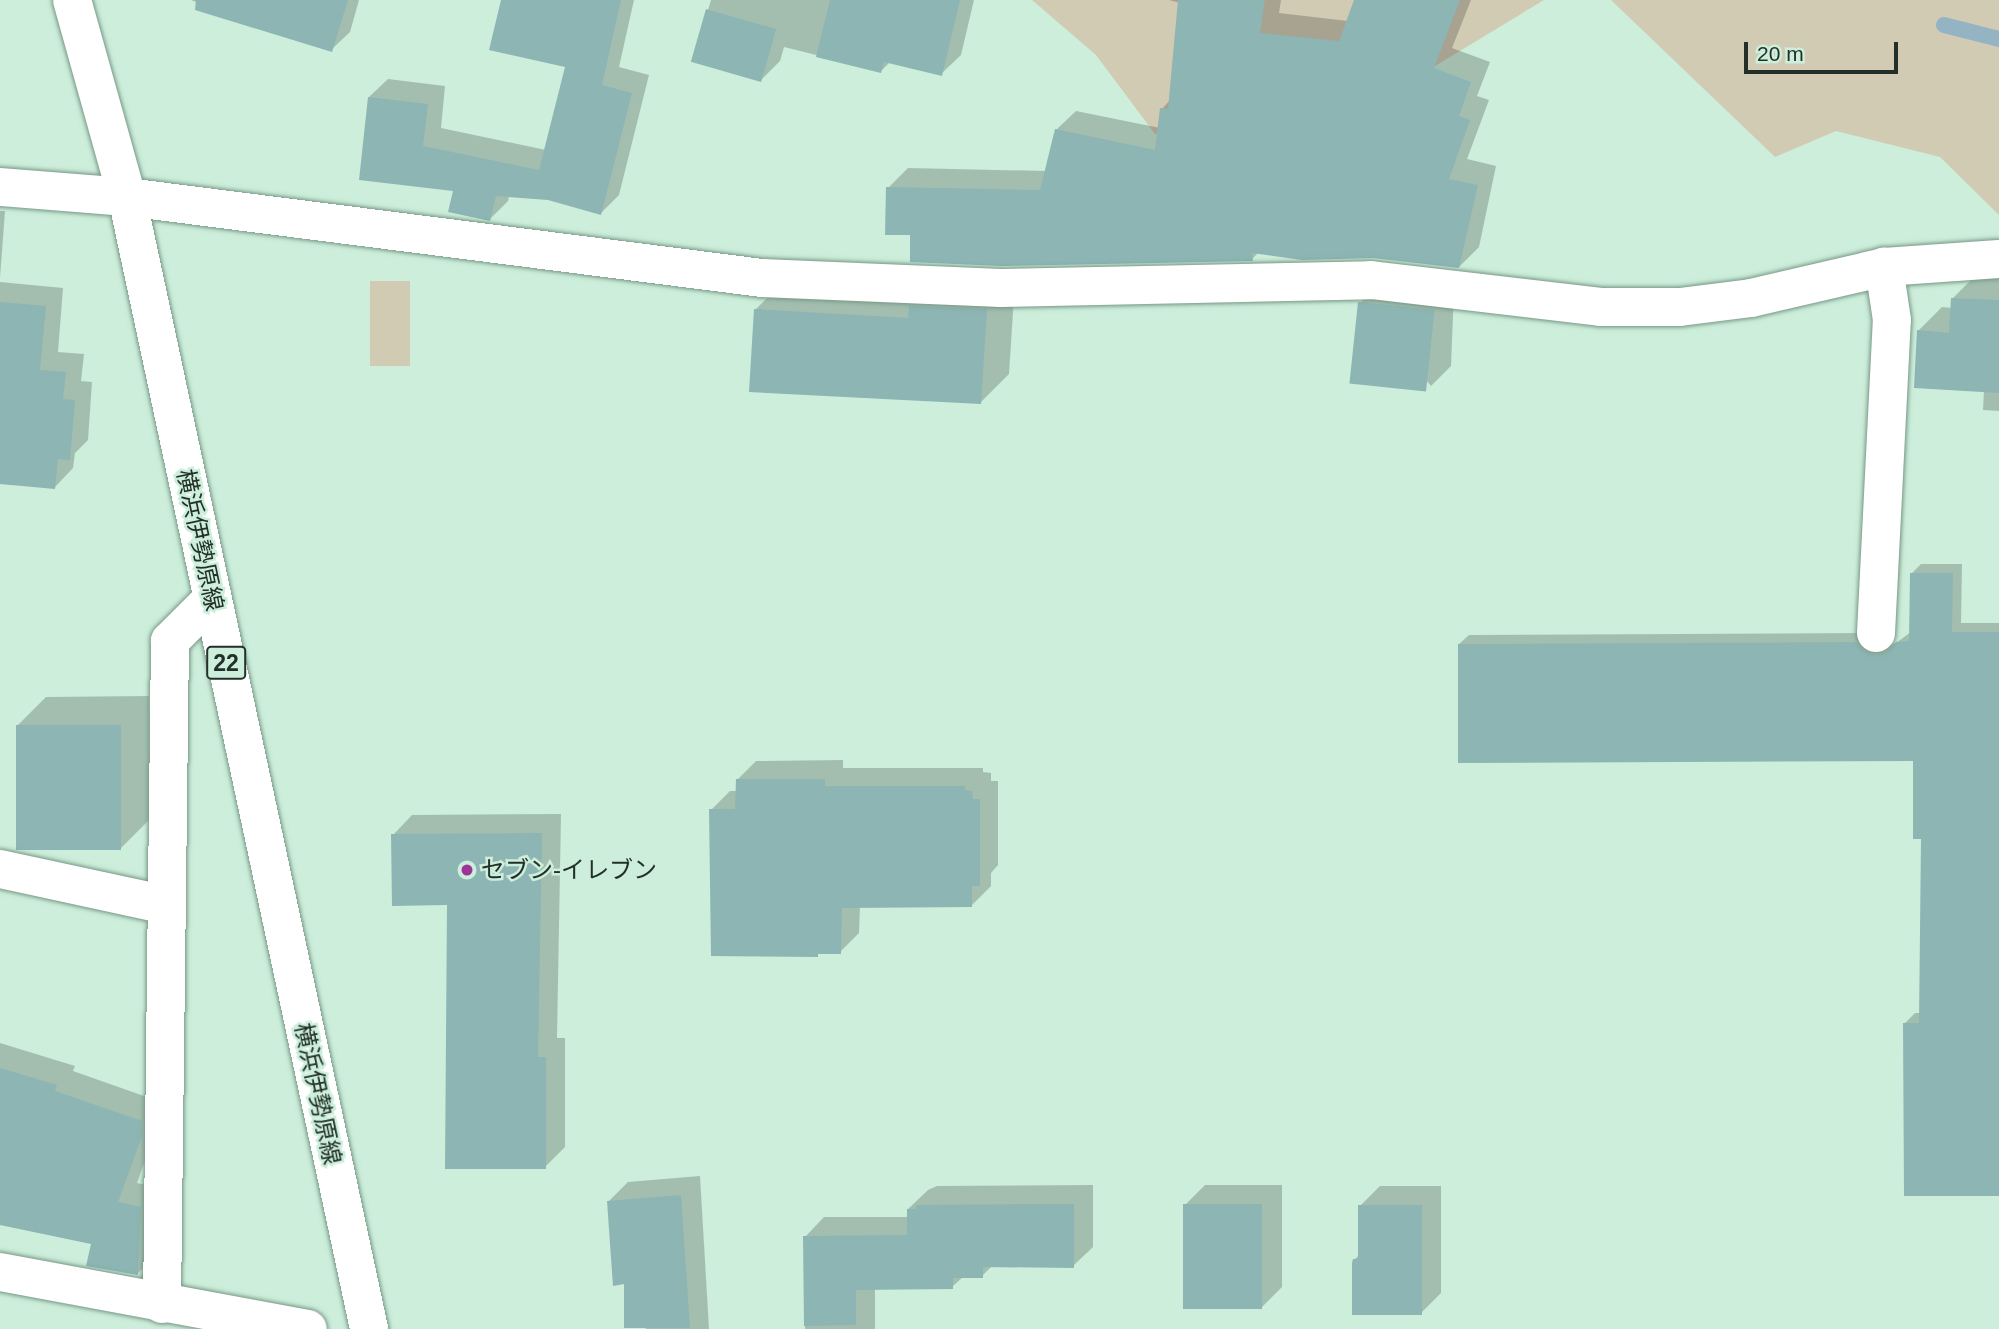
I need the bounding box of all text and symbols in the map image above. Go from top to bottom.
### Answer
scale bar [1747,28,1901,72]
text: 20 m [1757,42,1804,65]
street label: 横浜伊勢原線 [171,467,229,613]
road number: 22 [205,643,247,682]
place label: セブン-イレブン [481,856,657,884]
marker: セブン-イレブン [459,862,475,878]
street label: 横浜伊勢原線 [289,1021,347,1167]

